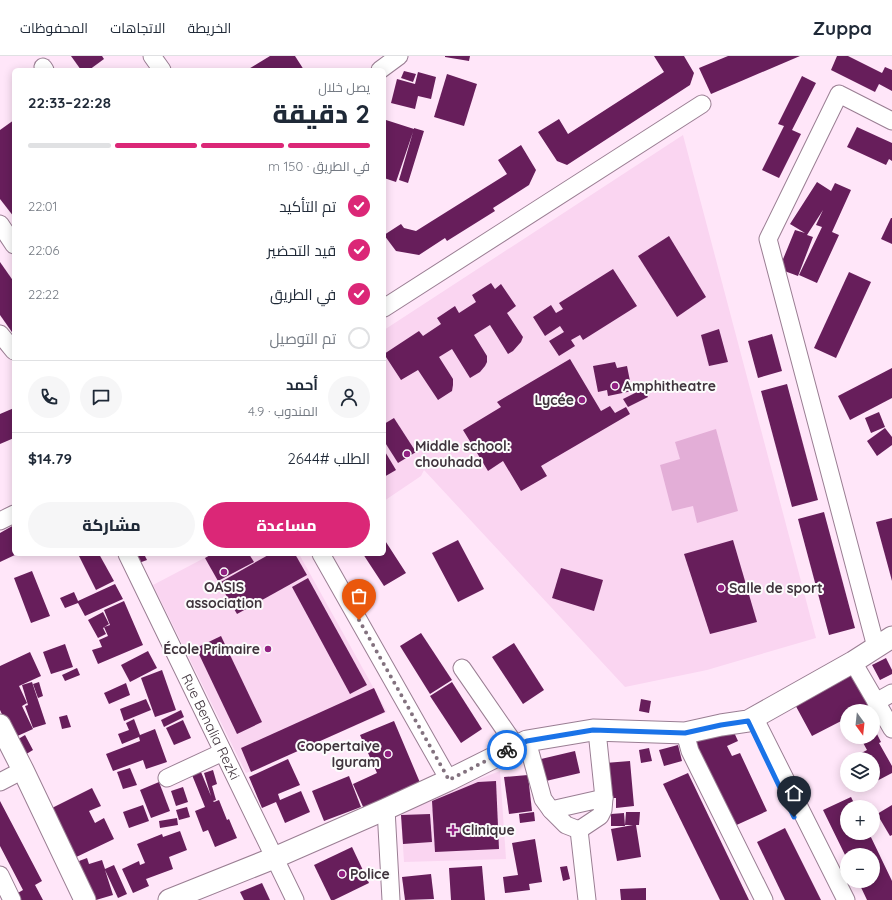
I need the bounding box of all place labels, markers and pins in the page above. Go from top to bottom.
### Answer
place label: Amphitheatre [623,377,716,395]
marker: Amphitheatre [610,381,620,391]
place label: Lycée [534,391,574,409]
marker: Lycée [577,395,587,405]
place label: Middle school: chouhada [415,437,510,471]
marker: Middle school: chouhada [402,449,412,459]
marker: OASIS association [219,567,229,577]
place label: OASIS association [186,578,262,612]
pin [342,579,376,620]
place label: Salle de sport [729,579,823,597]
marker: Salle de sport [716,583,726,593]
place label: École Primaire [163,640,260,658]
marker: École Primaire [263,644,273,654]
place label: Coopertaive Iguram [297,737,380,771]
marker: Coopertaive Iguram [383,749,393,759]
pin [777,776,811,817]
place label: Clinique [462,821,515,839]
marker: Clinique [447,824,459,836]
place label: Police [350,865,390,883]
marker: Police [337,869,347,879]

